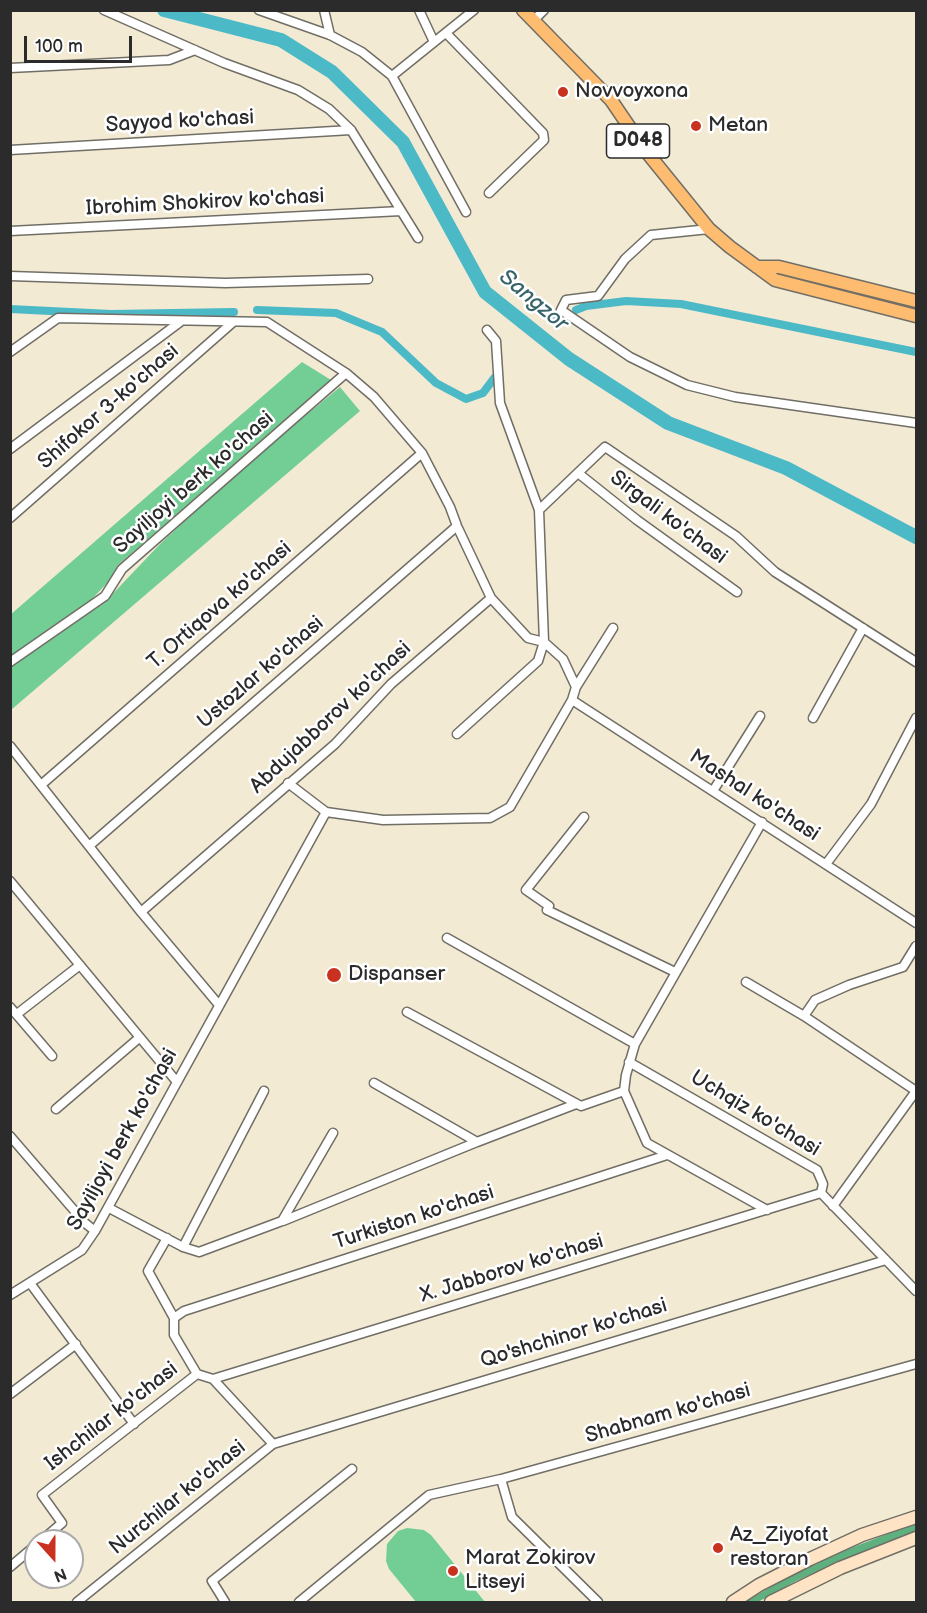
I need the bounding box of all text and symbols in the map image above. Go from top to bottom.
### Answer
scale bar [27,24,135,62]
text: 100 m [35,36,83,57]
place label: Novvoyxona [575,79,688,105]
marker: Novvoyxona [556,85,570,99]
street label: Sayyod ko'chasi [105,106,255,138]
place label: Metan [708,113,768,139]
marker: Metan [689,119,703,133]
road number: D048 [606,124,670,158]
street label: Ibrohim Shokirov ko'chasi [85,184,325,222]
water label: Sangzor [493,264,573,338]
street label: Shifokor 3-ko'chasi [33,339,185,475]
street label: Sayiljoyi berk ko'chasi [109,407,279,559]
street label: Sirgali ko'chasi [605,466,731,570]
street label: T. Ortiqova ko'chasi [143,537,297,675]
street label: Ustozlar ko'chasi [193,611,329,735]
street label: Abdujabborov ko'chasi [245,637,417,799]
street label: Mashal ko'chasi [684,745,824,847]
place label: Dispanser [348,962,445,988]
marker: Dispanser [325,966,343,984]
street label: Sayiljoyi berk ko'chasi [62,1045,184,1235]
street label: Uchqiz ko'chasi [686,1065,824,1163]
street label: Turkiston ko'chasi [331,1180,497,1256]
street label: X. Jabborov ko'chasi [417,1229,607,1309]
street label: Qo'shchinor ko'chasi [478,1294,670,1374]
street label: Ishchilar ko'chasi [40,1357,184,1477]
street label: Shabnam ko'chasi [582,1378,754,1450]
street label: Nurchilar ko'chasi [105,1435,251,1561]
place label: Az_Ziyofat restoran [730,1523,828,1573]
north arrow [24,1529,84,1589]
marker: Az_Ziyofat restoran [711,1541,725,1555]
place label: Marat Zokirov Litseyi [465,1546,595,1596]
text: N [51,1563,69,1585]
marker: Marat Zokirov Litseyi [446,1564,460,1578]

